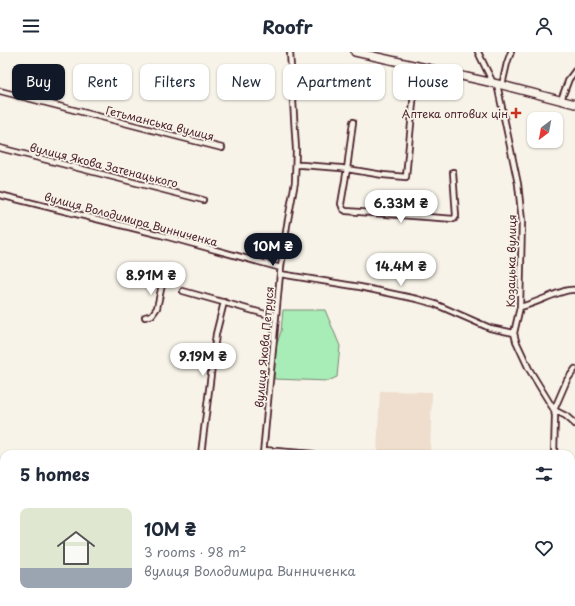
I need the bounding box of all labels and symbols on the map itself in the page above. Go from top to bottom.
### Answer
street label: Гетьманська вулиця [104,101,216,145]
place label: Аптека оптових цін [402,105,508,122]
marker: Аптека оптових цін [511,108,521,118]
north arrow [527,112,563,148]
street label: вулиця Якова Затенацького [28,138,180,192]
street label: вулиця Володимира Винниченка [42,188,220,250]
pin: 6.33M ₴ [364,190,438,224]
street label: Козацька вулиця [502,214,520,308]
pin: 10M ₴ [245,233,301,267]
pin: 14.4M ₴ [364,253,438,287]
pin: 8.91M ₴ [114,262,188,296]
street label: вулиця Якова Петруся [250,286,278,408]
pin: 9.19M ₴ [166,343,240,377]

